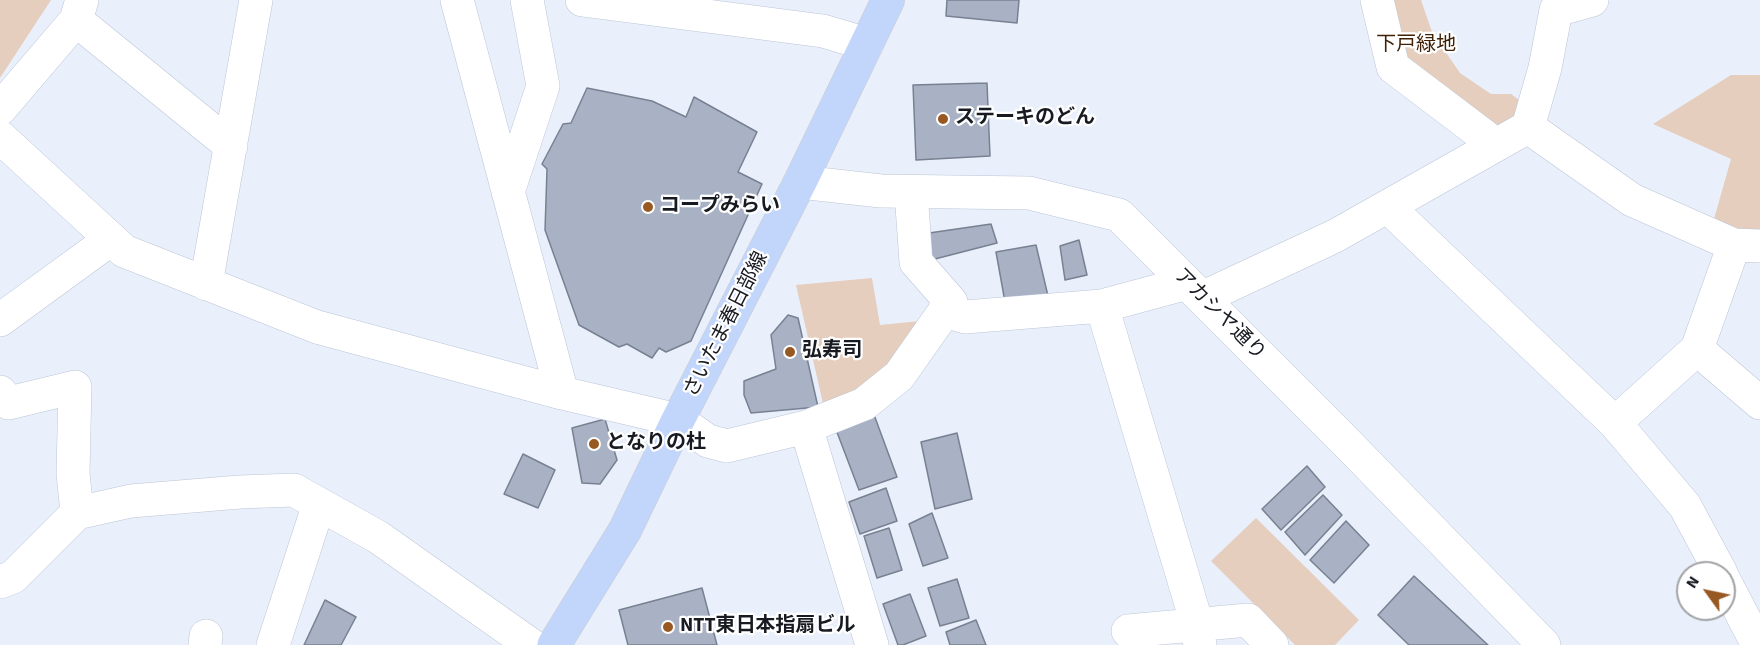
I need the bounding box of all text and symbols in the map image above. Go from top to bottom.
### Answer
park label: 下戸緑地 [1376,34,1456,58]
place label: ステーキのどん [955,107,1095,131]
marker: ステーキのどん [936,112,950,126]
place label: コープみらい [660,195,780,219]
marker: コープみらい [641,200,655,214]
street label: さいたま春日部線 [680,248,774,402]
street label: アカシヤ通り [1168,264,1270,366]
place label: 弘寿司 [802,340,862,364]
marker: 弘寿司 [783,345,797,359]
place label: となりの杜 [606,432,706,456]
marker: となりの杜 [587,437,601,451]
north arrow [1676,561,1736,621]
text: N [1680,572,1705,593]
place label: NTT東日本指扇ビル [680,615,856,639]
marker: NTT東日本指扇ビル [661,620,675,634]

